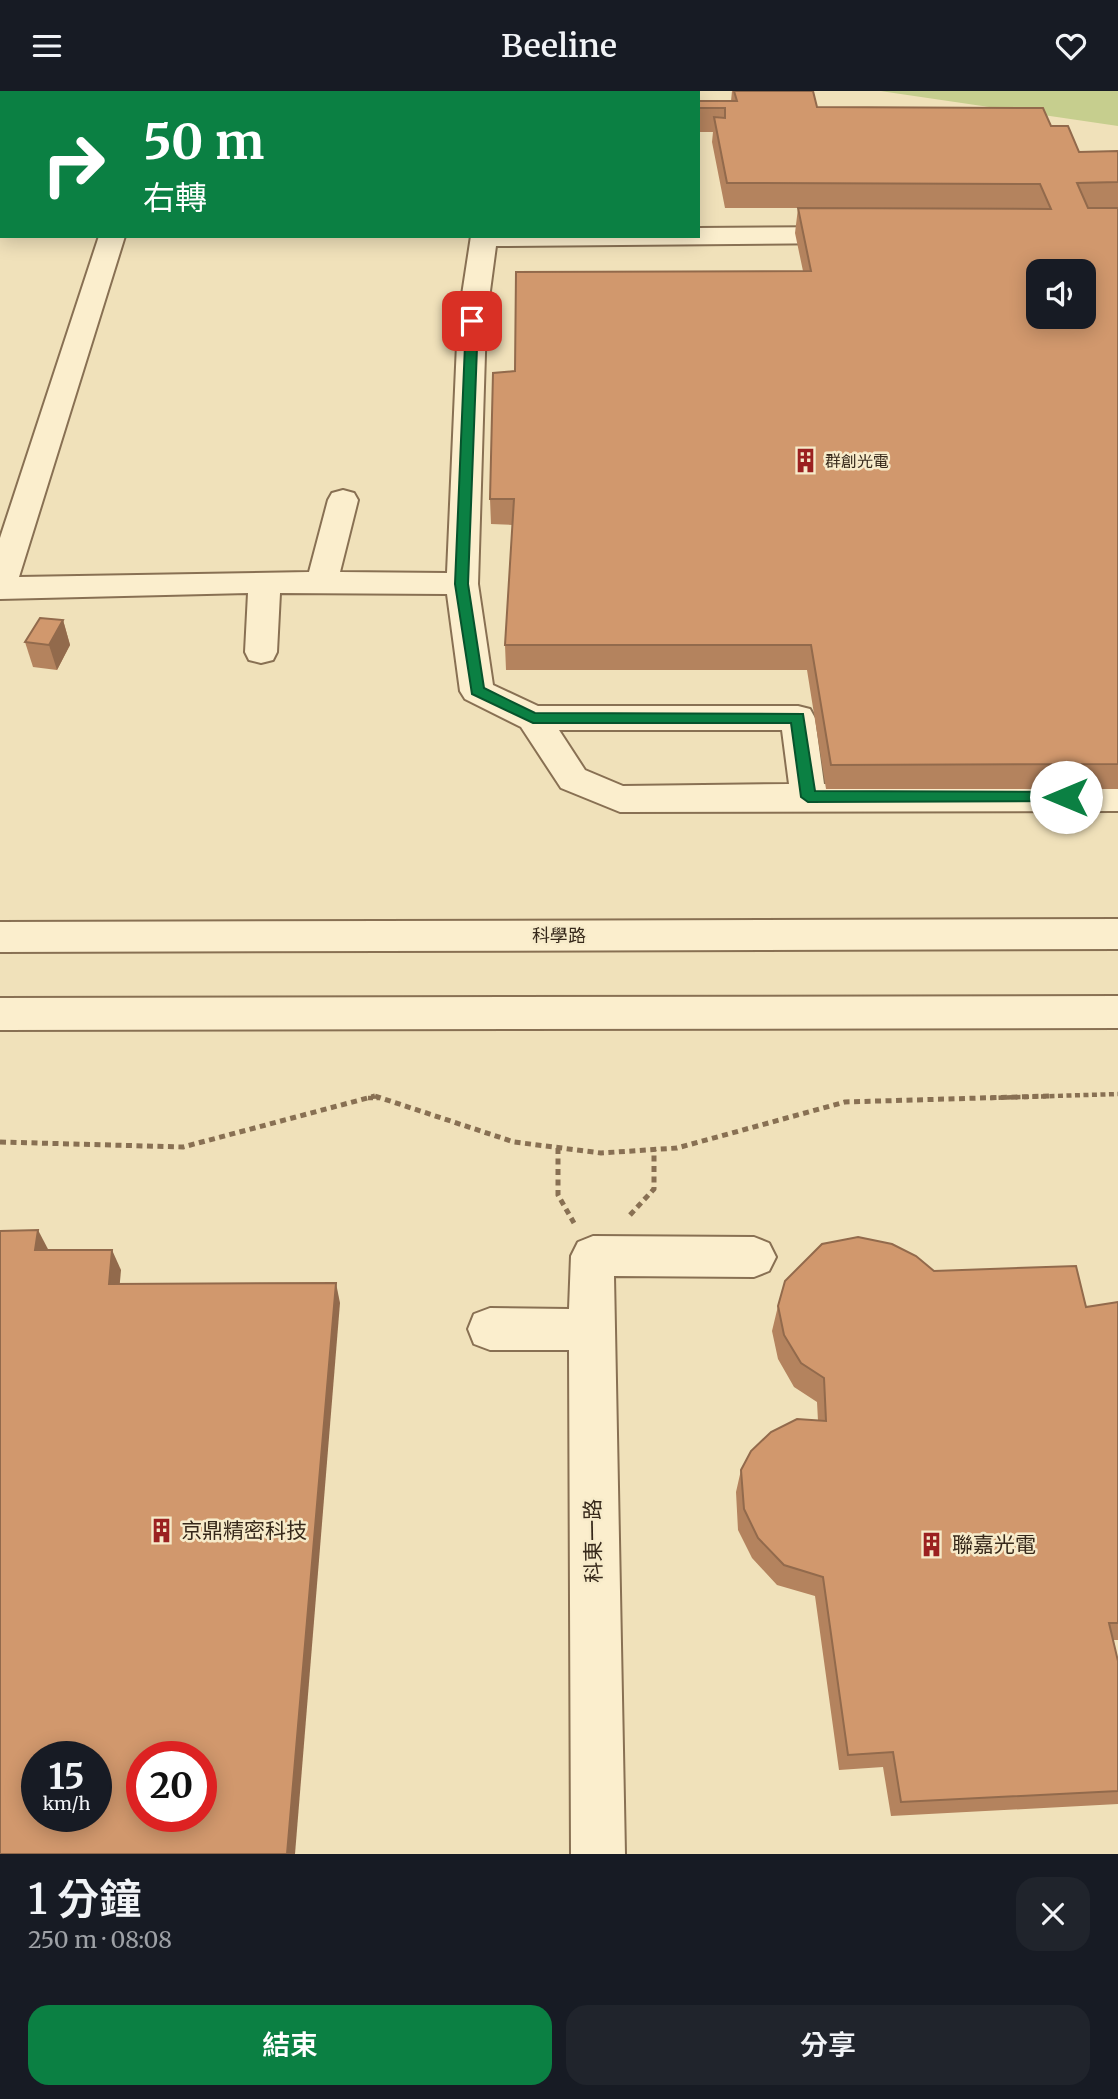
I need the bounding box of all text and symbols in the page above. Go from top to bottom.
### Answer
text: Beeline [501,26,617,66]
icon: menu [28,27,66,65]
icon: heart [1052,27,1090,65]
text: 50 m [143,111,264,172]
icon: right [28,119,119,210]
text: 右轉 [143,178,207,218]
map controls [1026,259,1096,329]
button: sound [1026,259,1096,329]
pin [442,291,502,351]
icon: arrive [453,302,491,340]
building icon: 群創光電 [791,447,819,475]
place label: 群創光電 [825,451,889,471]
position arrow [1029,760,1103,834]
street label: 科學路 [532,924,586,947]
street label: 科東一路 [579,1499,607,1583]
building icon: 京鼎精密科技 [147,1516,175,1544]
place label: 京鼎精密科技 [181,1517,307,1544]
building icon: 聯嘉光電 [918,1530,946,1558]
place label: 聯嘉光電 [952,1531,1036,1558]
speed limit sign: 20 [126,1741,217,1832]
text: 15 [49,1755,84,1799]
text: km/h [43,1792,90,1815]
text: 1 分鐘 [28,1873,141,1925]
button: close [1016,1877,1090,1951]
text: 250 m · 08:08 [28,1925,172,1954]
button: 結束 [28,2005,552,2085]
button: 分享 [566,2005,1090,2085]

